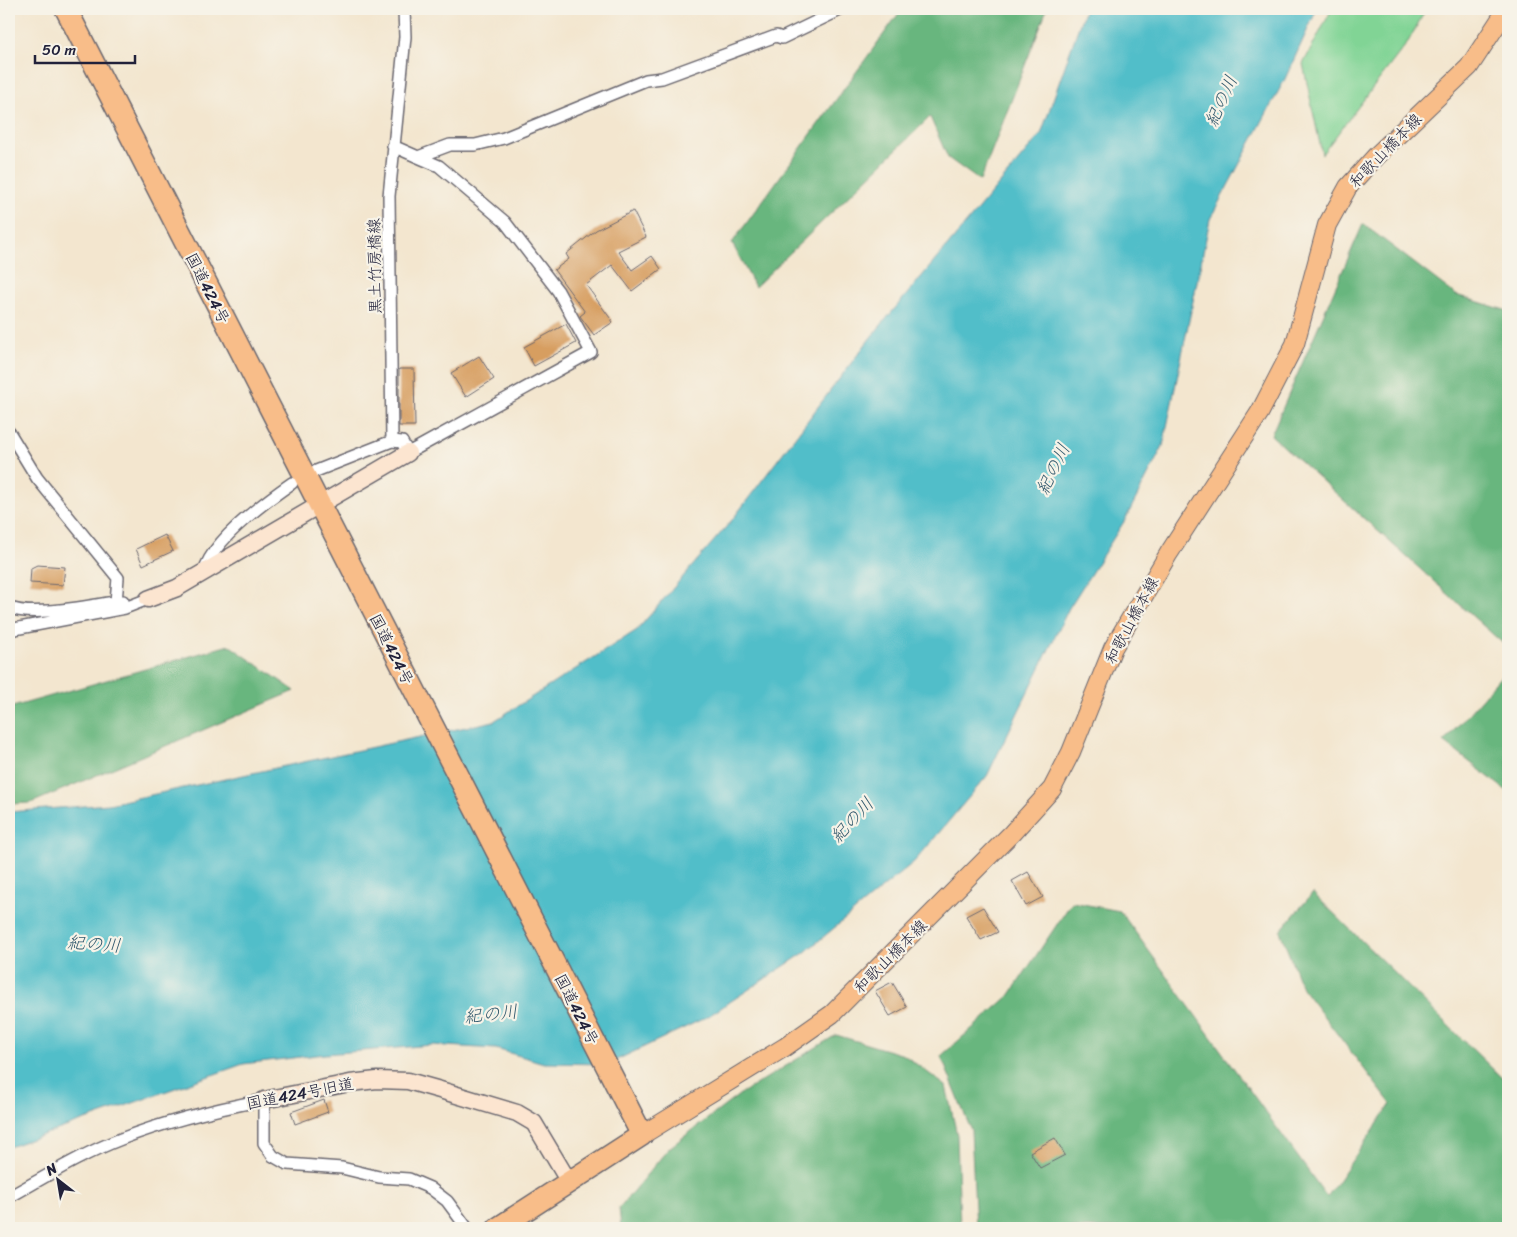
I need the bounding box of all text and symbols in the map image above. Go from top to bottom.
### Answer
scale bar [35,32,135,64]
text: 50 m [42,37,77,63]
water label: 紀の川 [1195,70,1247,132]
street label: 和歌山橋本線 [1342,106,1429,195]
street label: 黒土竹房橋線 [359,218,390,314]
street label: 国道424号 [177,247,238,329]
water label: 紀の川 [1027,438,1079,500]
street label: 和歌山橋本線 [1096,571,1167,669]
street label: 国道424号 [361,608,422,690]
water label: 紀の川 [822,789,882,851]
street label: 和歌山橋本線 [846,912,935,1001]
water label: 紀の川 [66,926,122,962]
street label: 国道424号 [546,968,607,1050]
water label: 紀の川 [462,995,520,1033]
street label: 国道424号旧道 [244,1069,356,1118]
north arrow [32,1154,82,1204]
text: N [40,1156,62,1183]

